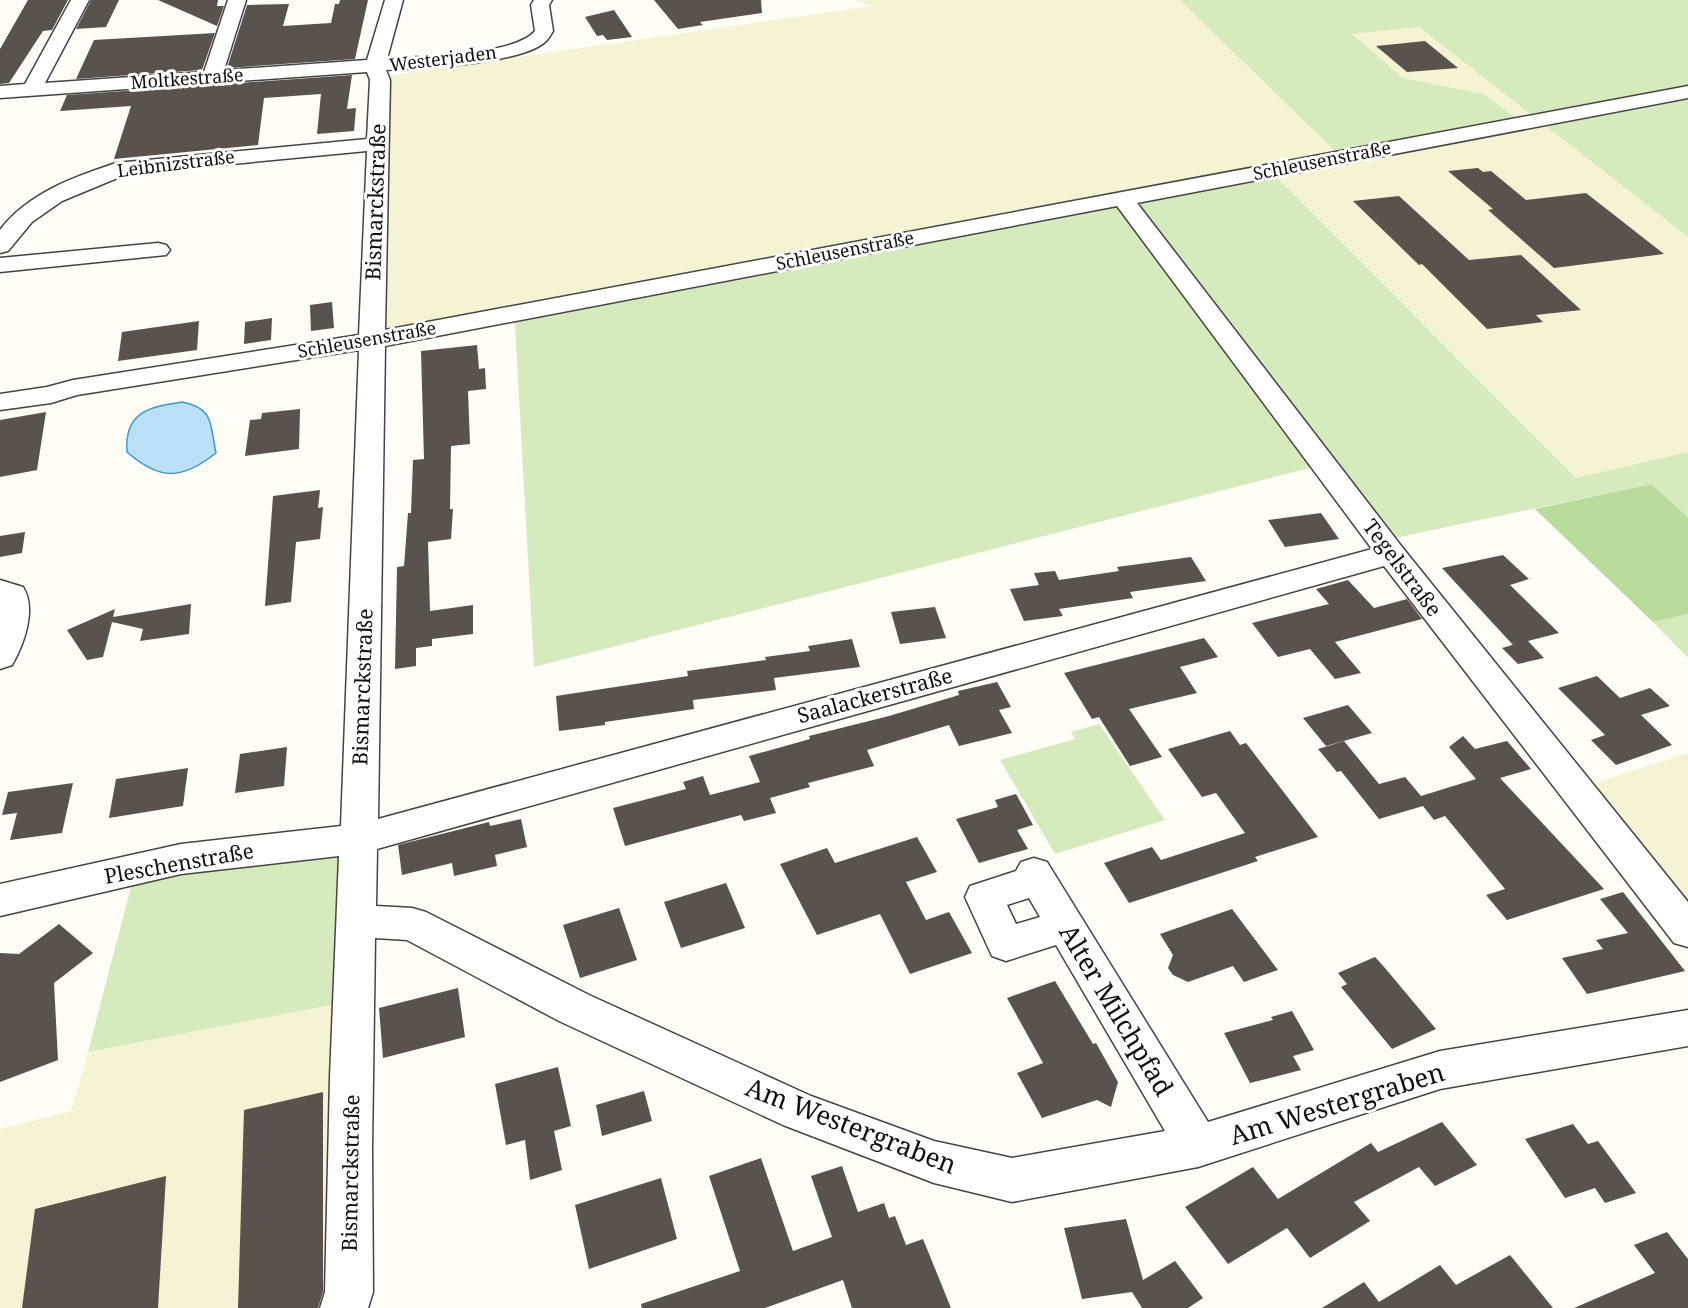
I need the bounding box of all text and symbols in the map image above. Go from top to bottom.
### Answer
street label: Westerjaden [388,39,498,76]
street label: Moltkestraße [130,62,244,94]
street label: Bismarckstraße [358,123,392,281]
street label: Schleusenstraße [1251,135,1393,185]
street label: Leibnizstraße [116,144,236,182]
street label: Schleusenstraße [774,225,916,275]
street label: Schleusenstraße [296,315,438,363]
street label: Tegelstraße [1357,513,1449,622]
street label: Bismarckstraße [345,608,379,766]
street label: Saalackerstraße [794,661,956,729]
street label: Pleschenstraße [102,836,256,890]
street label: Alter Milchpfad [1051,917,1182,1102]
street label: Am Westergraben [1225,1053,1449,1153]
street label: Am Westergraben [741,1068,962,1182]
street label: Bismarckstraße [335,1094,365,1252]

